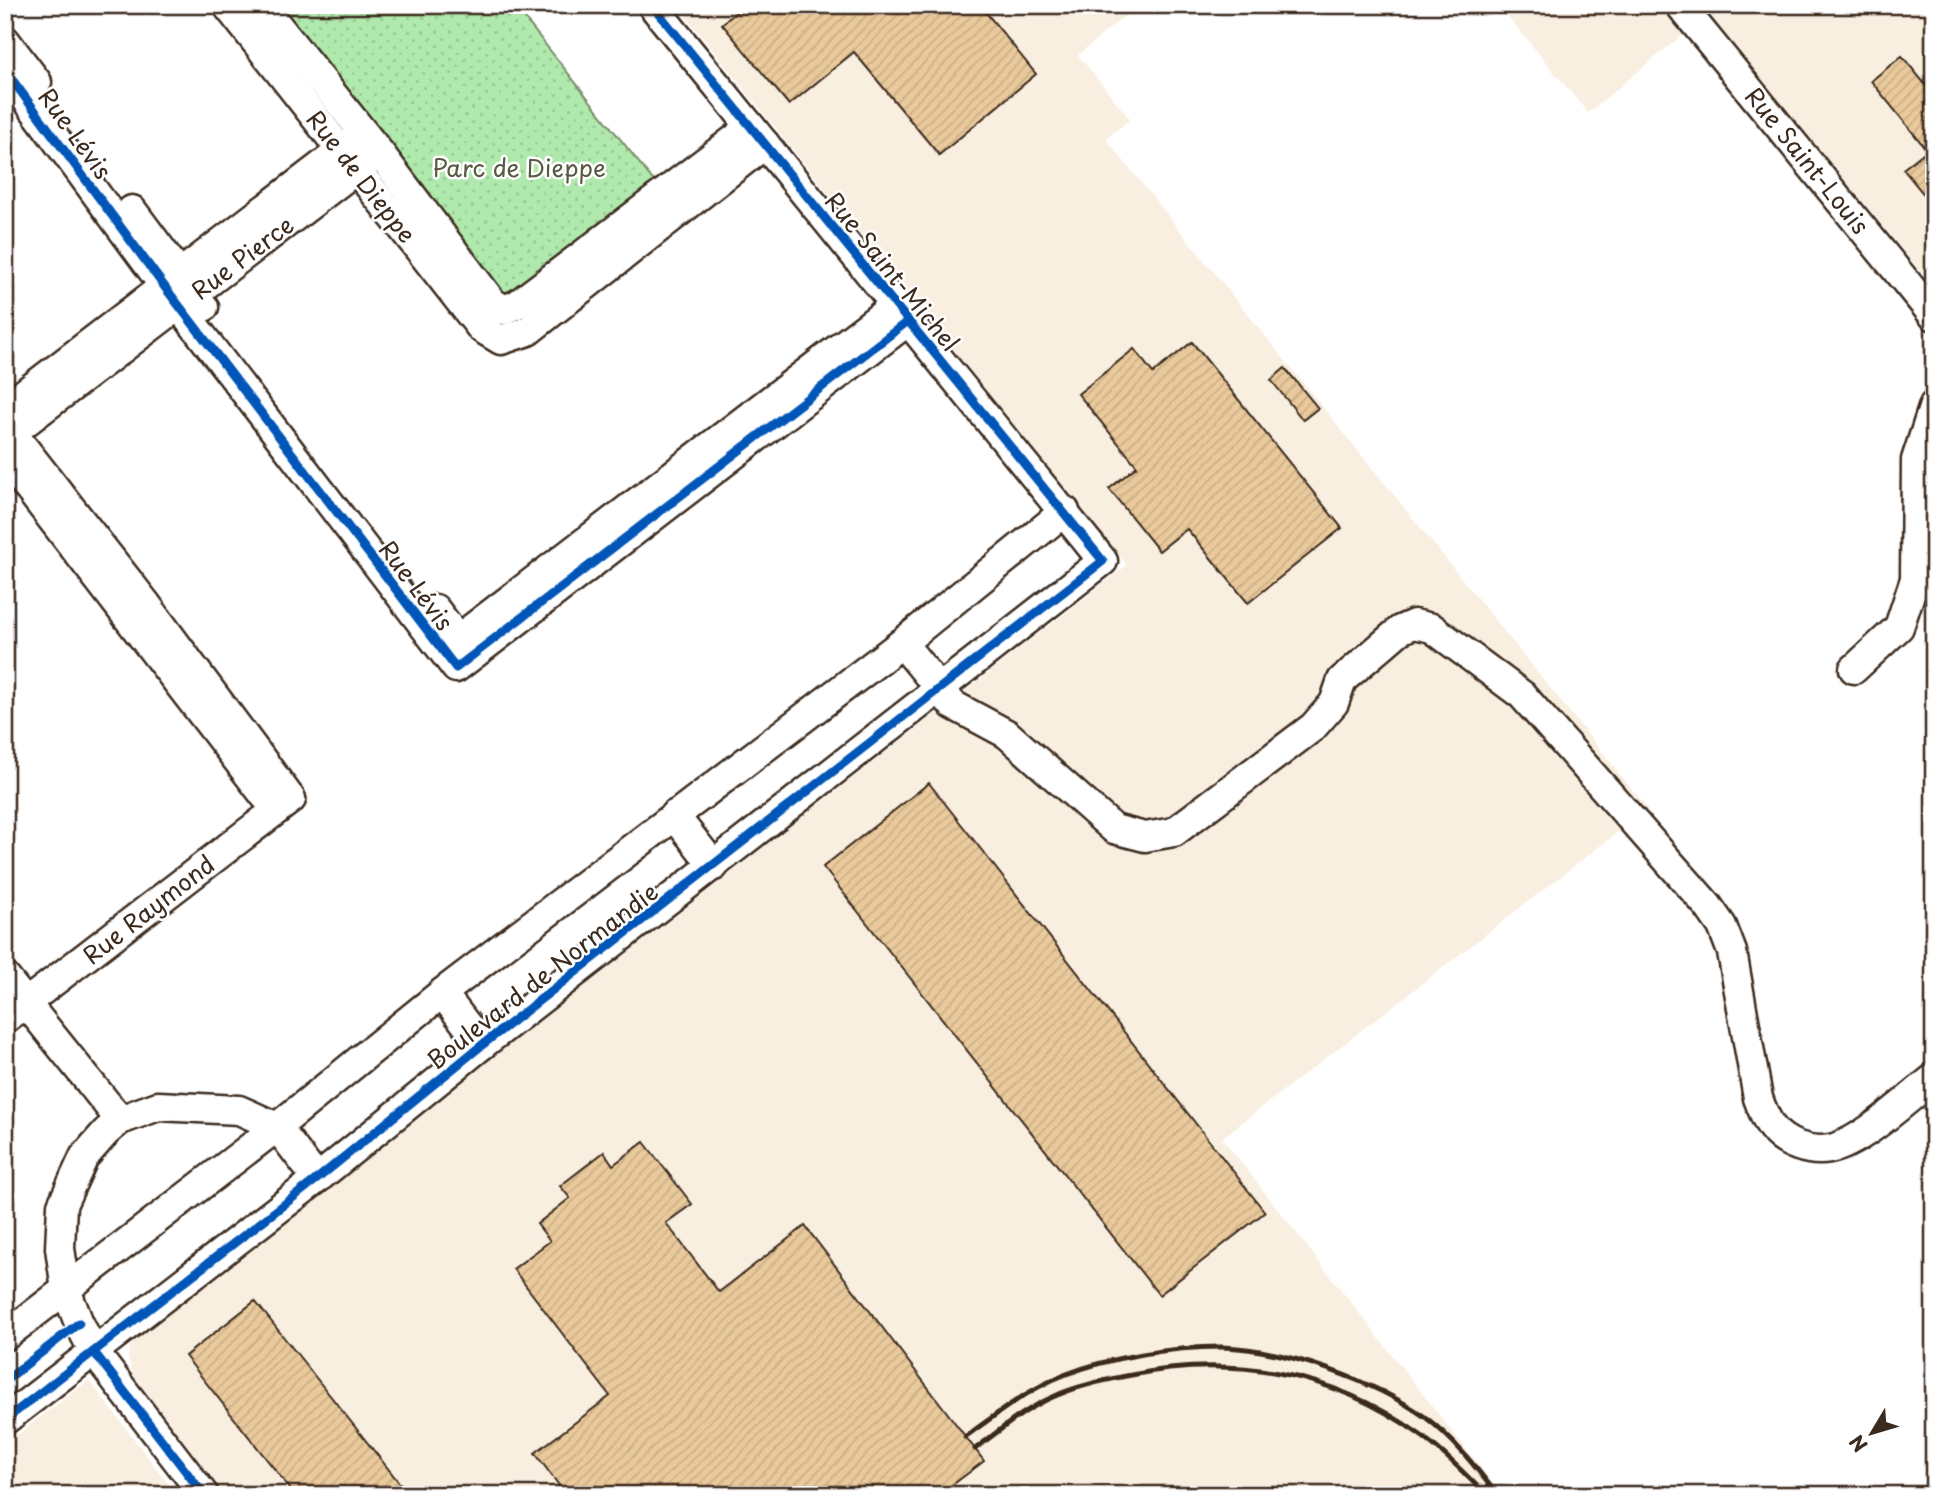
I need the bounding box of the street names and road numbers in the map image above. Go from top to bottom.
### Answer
street label: Rue Saint-Louis [1737,79,1879,241]
street label: Rue Lévis [31,80,121,186]
street label: Rue de Dieppe [299,102,425,250]
street label: Rue Saint-Michel [817,184,969,358]
street label: Rue Pierce [183,206,301,308]
street label: Rue Lévis [371,532,463,638]
street label: Rue Raymond [74,846,222,972]
street label: Boulevard de Normandie [419,873,665,1077]

